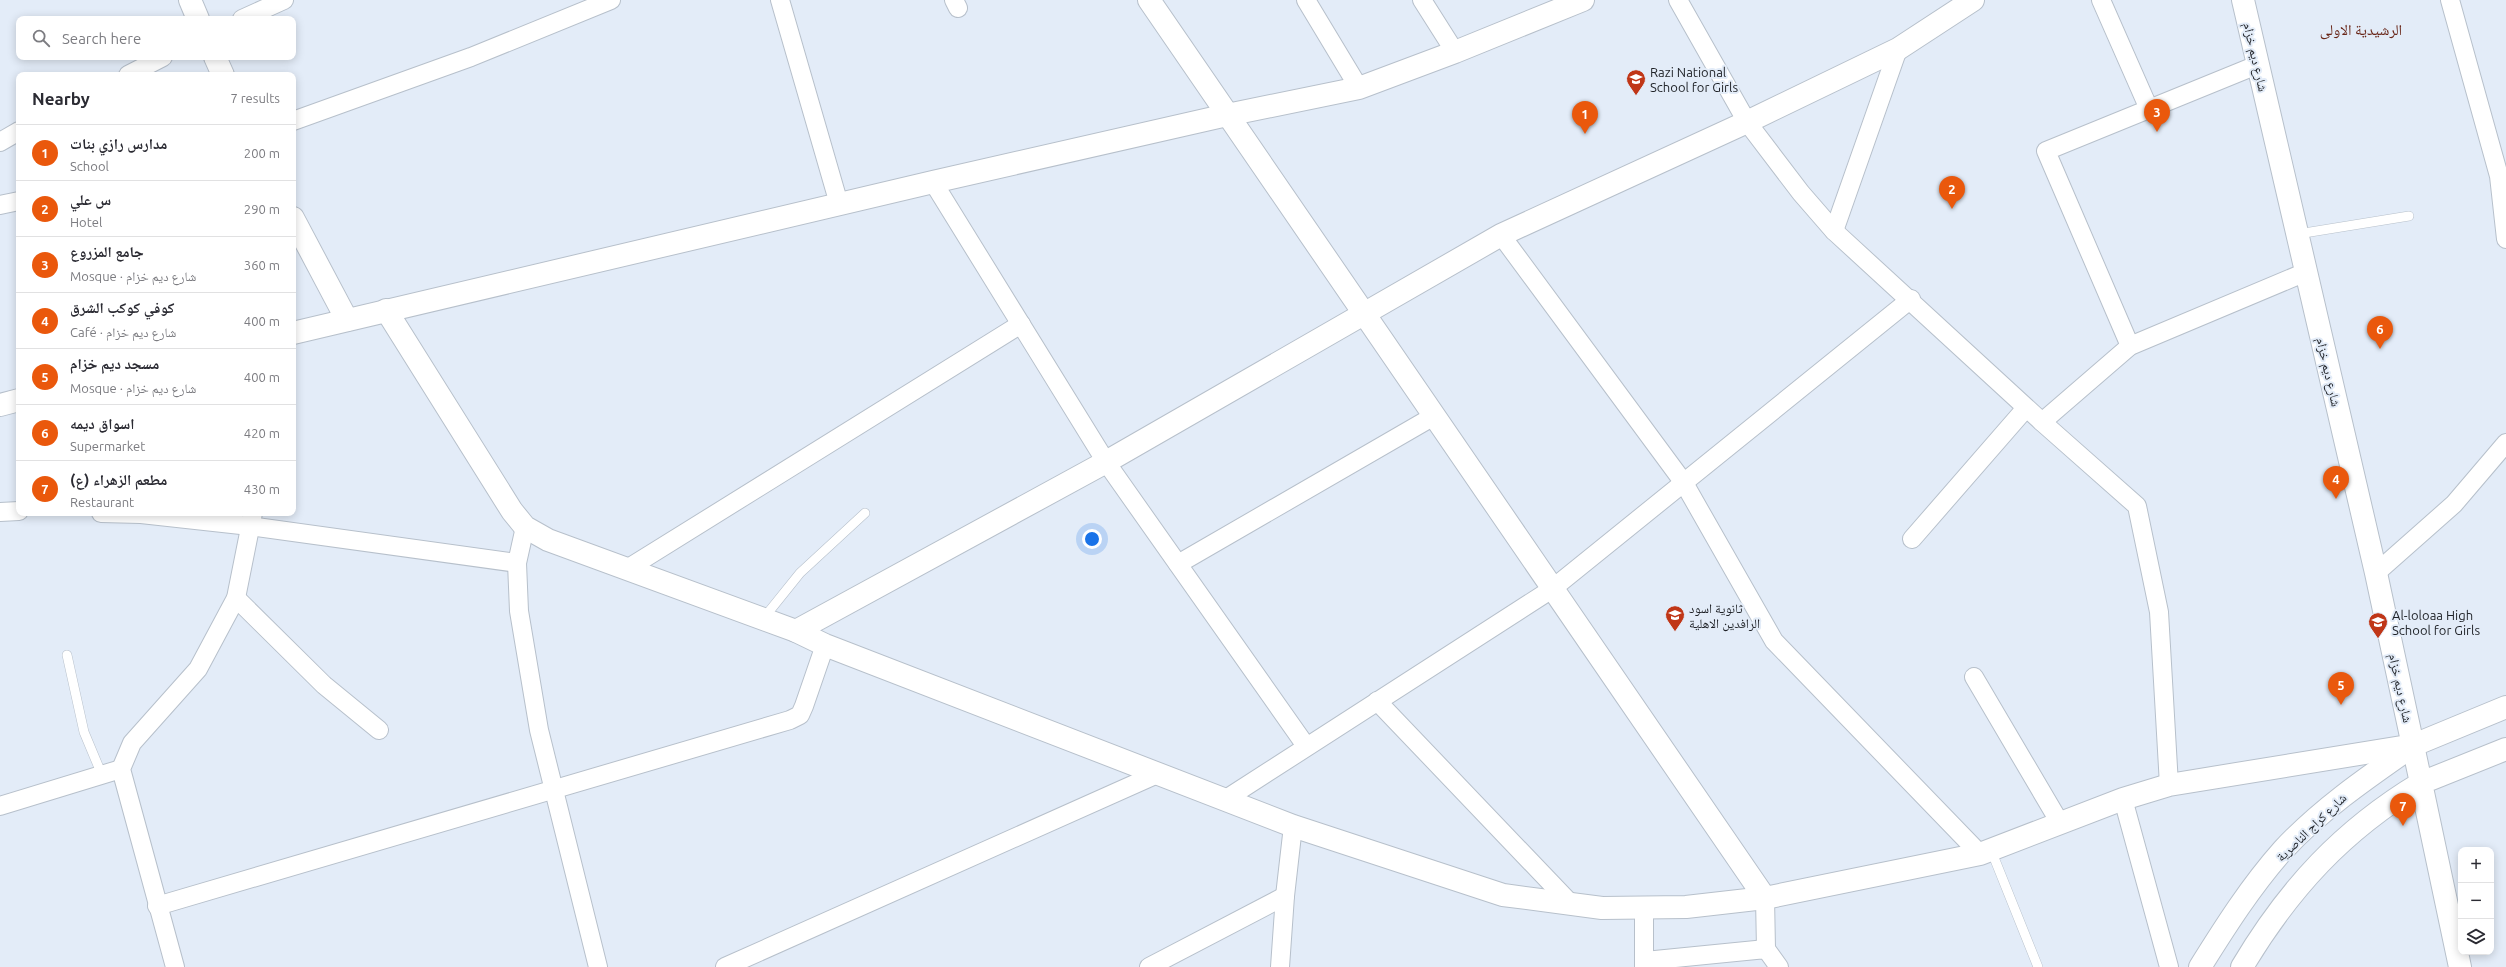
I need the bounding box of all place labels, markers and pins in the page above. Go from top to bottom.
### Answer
place label: Razi National School for Girls [1650,65,1738,94]
school or university icon: Razi National School for Girls [1625,68,1647,96]
pin: 3 [2144,99,2170,132]
pin: 1 [1572,101,1598,134]
pin: 2 [1939,176,1965,209]
pin: 6 [2367,316,2393,349]
pin: 4 [2323,466,2349,499]
place label: ثانوية اسود الرافدين الاهلية [1689,601,1760,632]
school or university icon: ثانوية اسود الرافدين الاهلية [1664,604,1686,632]
place label: Al-loloaa High School for Girls [2392,608,2480,637]
school or university icon: Al-loloaa High School for Girls [2367,611,2389,639]
pin: 5 [2328,672,2354,705]
pin: 7 [2390,793,2416,826]

